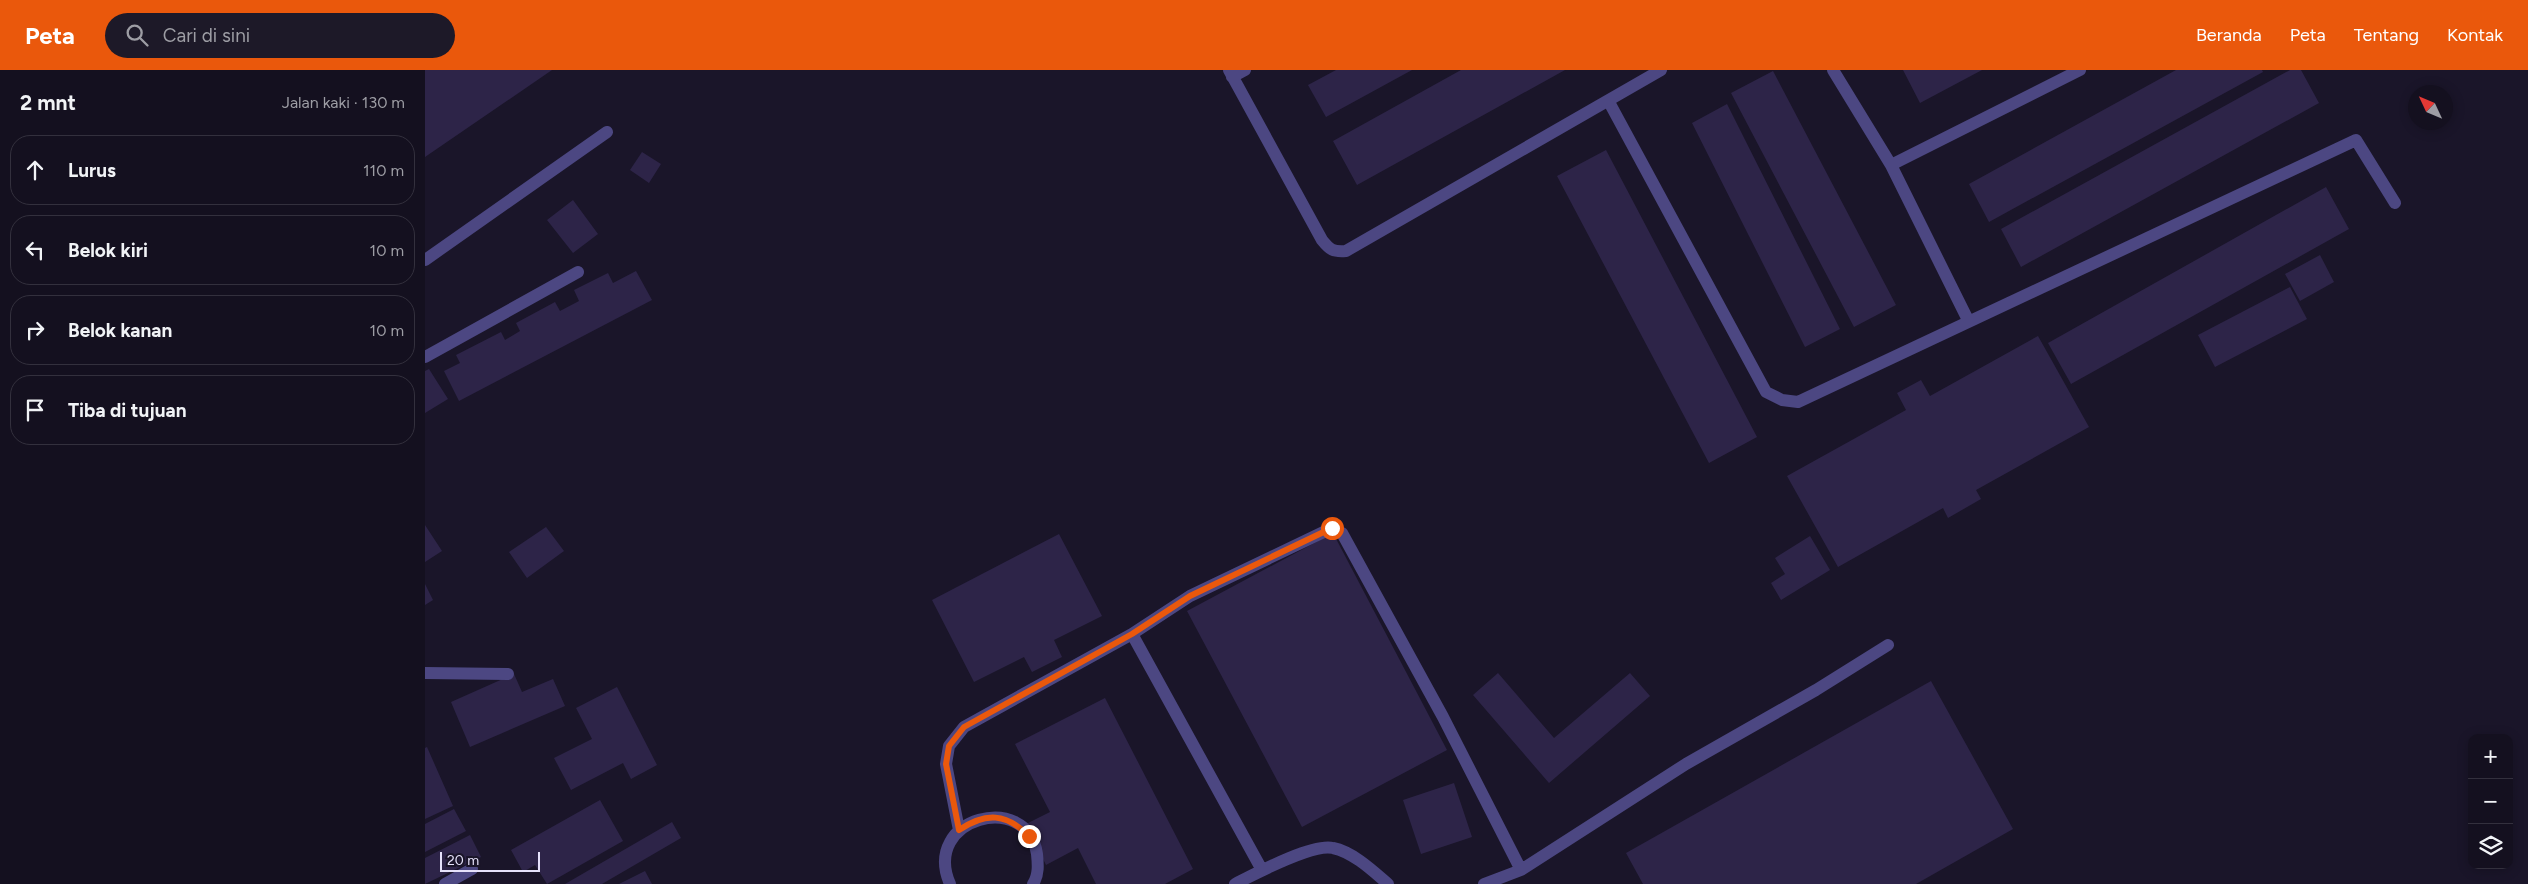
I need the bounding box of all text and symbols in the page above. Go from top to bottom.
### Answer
search box [105,13,455,58]
text: Peta [25,21,75,50]
icon: search [123,21,151,49]
text: Cari di sini [163,24,250,47]
text: Beranda [2196,24,2262,46]
text: Peta [2290,24,2326,46]
text: Tentang [2354,24,2419,46]
text: Kontak [2447,24,2503,46]
north arrow [2408,85,2453,130]
text: 2 mnt [20,90,76,115]
text: Jalan kaki · 130 m [282,93,405,112]
icon: ahead [21,156,49,184]
text: Lurus [68,159,116,182]
text: 110 m [363,161,404,180]
icon: left [21,236,49,264]
text: Belok kiri [68,239,148,262]
text: 10 m [370,241,404,260]
icon: right [21,316,49,344]
text: Belok kanan [68,319,172,342]
text: 10 m [370,321,404,340]
icon: arrive [21,396,49,424]
text: Tiba di tujuan [68,399,187,422]
route start [1321,517,1344,540]
map controls [2468,734,2513,869]
button: + [2468,734,2513,779]
button: − [2468,779,2513,824]
button: layers [2468,824,2513,869]
route end [1018,825,1041,848]
scale bar [440,849,540,872]
text: 20 m [447,852,479,869]

